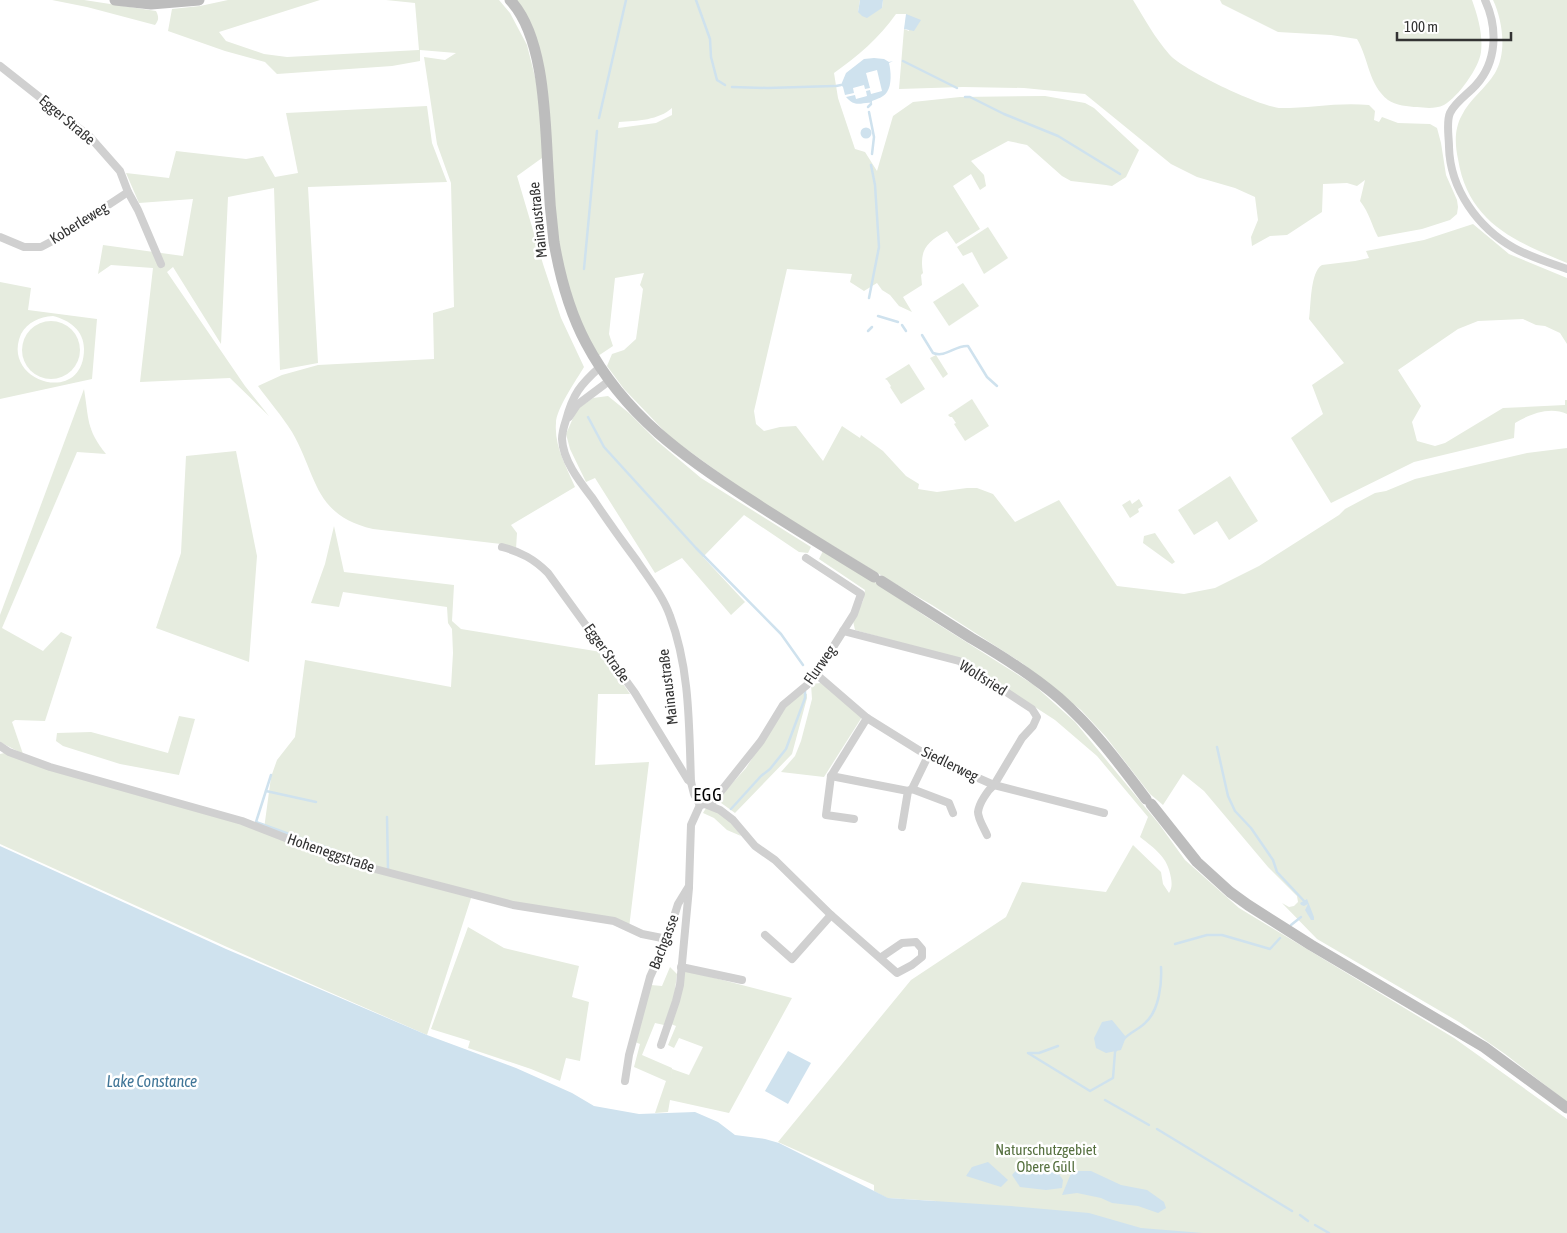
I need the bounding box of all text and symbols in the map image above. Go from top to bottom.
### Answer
scale bar [1397,10,1511,42]
text: 100 m [1404,18,1438,35]
street label: Egger Straße [36,91,99,148]
street label: Mainaustraße [525,181,550,259]
street label: Koberleweg [47,198,111,247]
street label: Egger Straße [581,620,634,685]
street label: Flurweg [800,641,839,688]
street label: Mainaustraße [654,648,681,726]
street label: Wolfsried [956,656,1010,699]
street label: Siedlerweg [919,743,982,785]
district label: EGG [693,784,723,805]
street label: Hoheneggstraße [285,830,377,875]
street label: Bachgasse [645,912,682,972]
water label: Lake Constance [107,1072,197,1090]
park label: Naturschutzgebiet Obere Güll [995,1141,1097,1175]

